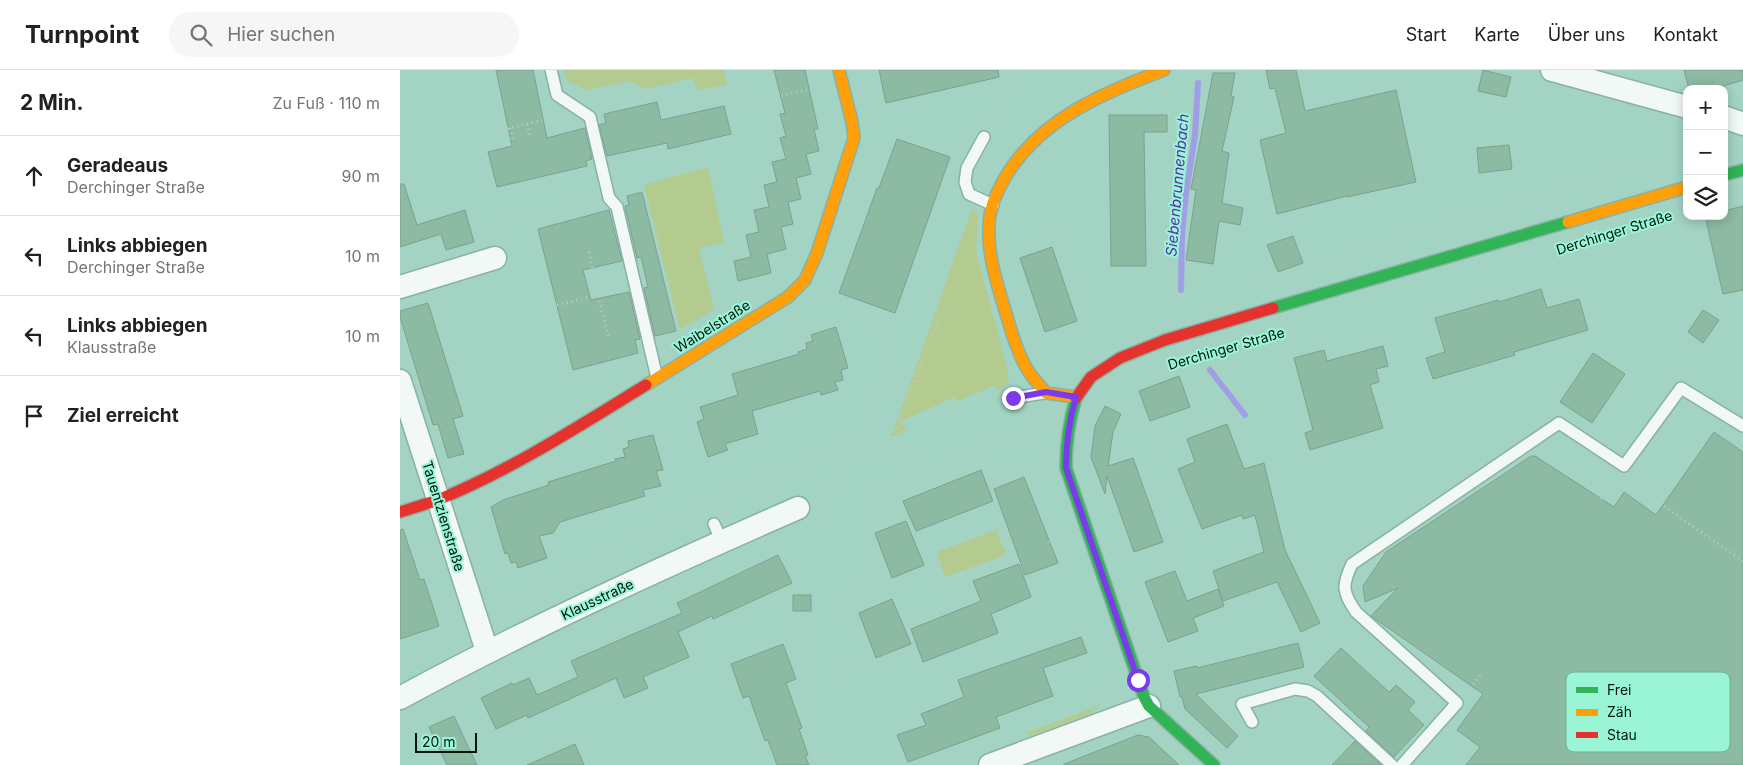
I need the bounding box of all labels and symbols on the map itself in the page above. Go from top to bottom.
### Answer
water label: Siebenbrunnenbach [1161,113,1193,257]
street label: Derchinger Straße [1554,206,1674,258]
street label: Waibelstraße [671,296,753,356]
street label: Derchinger Straße [1166,323,1286,373]
route end [1002,387,1025,410]
street label: Tauentzienstraße [419,459,469,573]
street label: Klausstraße [558,575,636,623]
route start [1127,669,1150,692]
legend [1566,672,1730,752]
text: Frei [1607,681,1631,698]
text: Zäh [1607,703,1632,720]
text: Stau [1607,726,1637,743]
scale bar [415,730,478,753]

